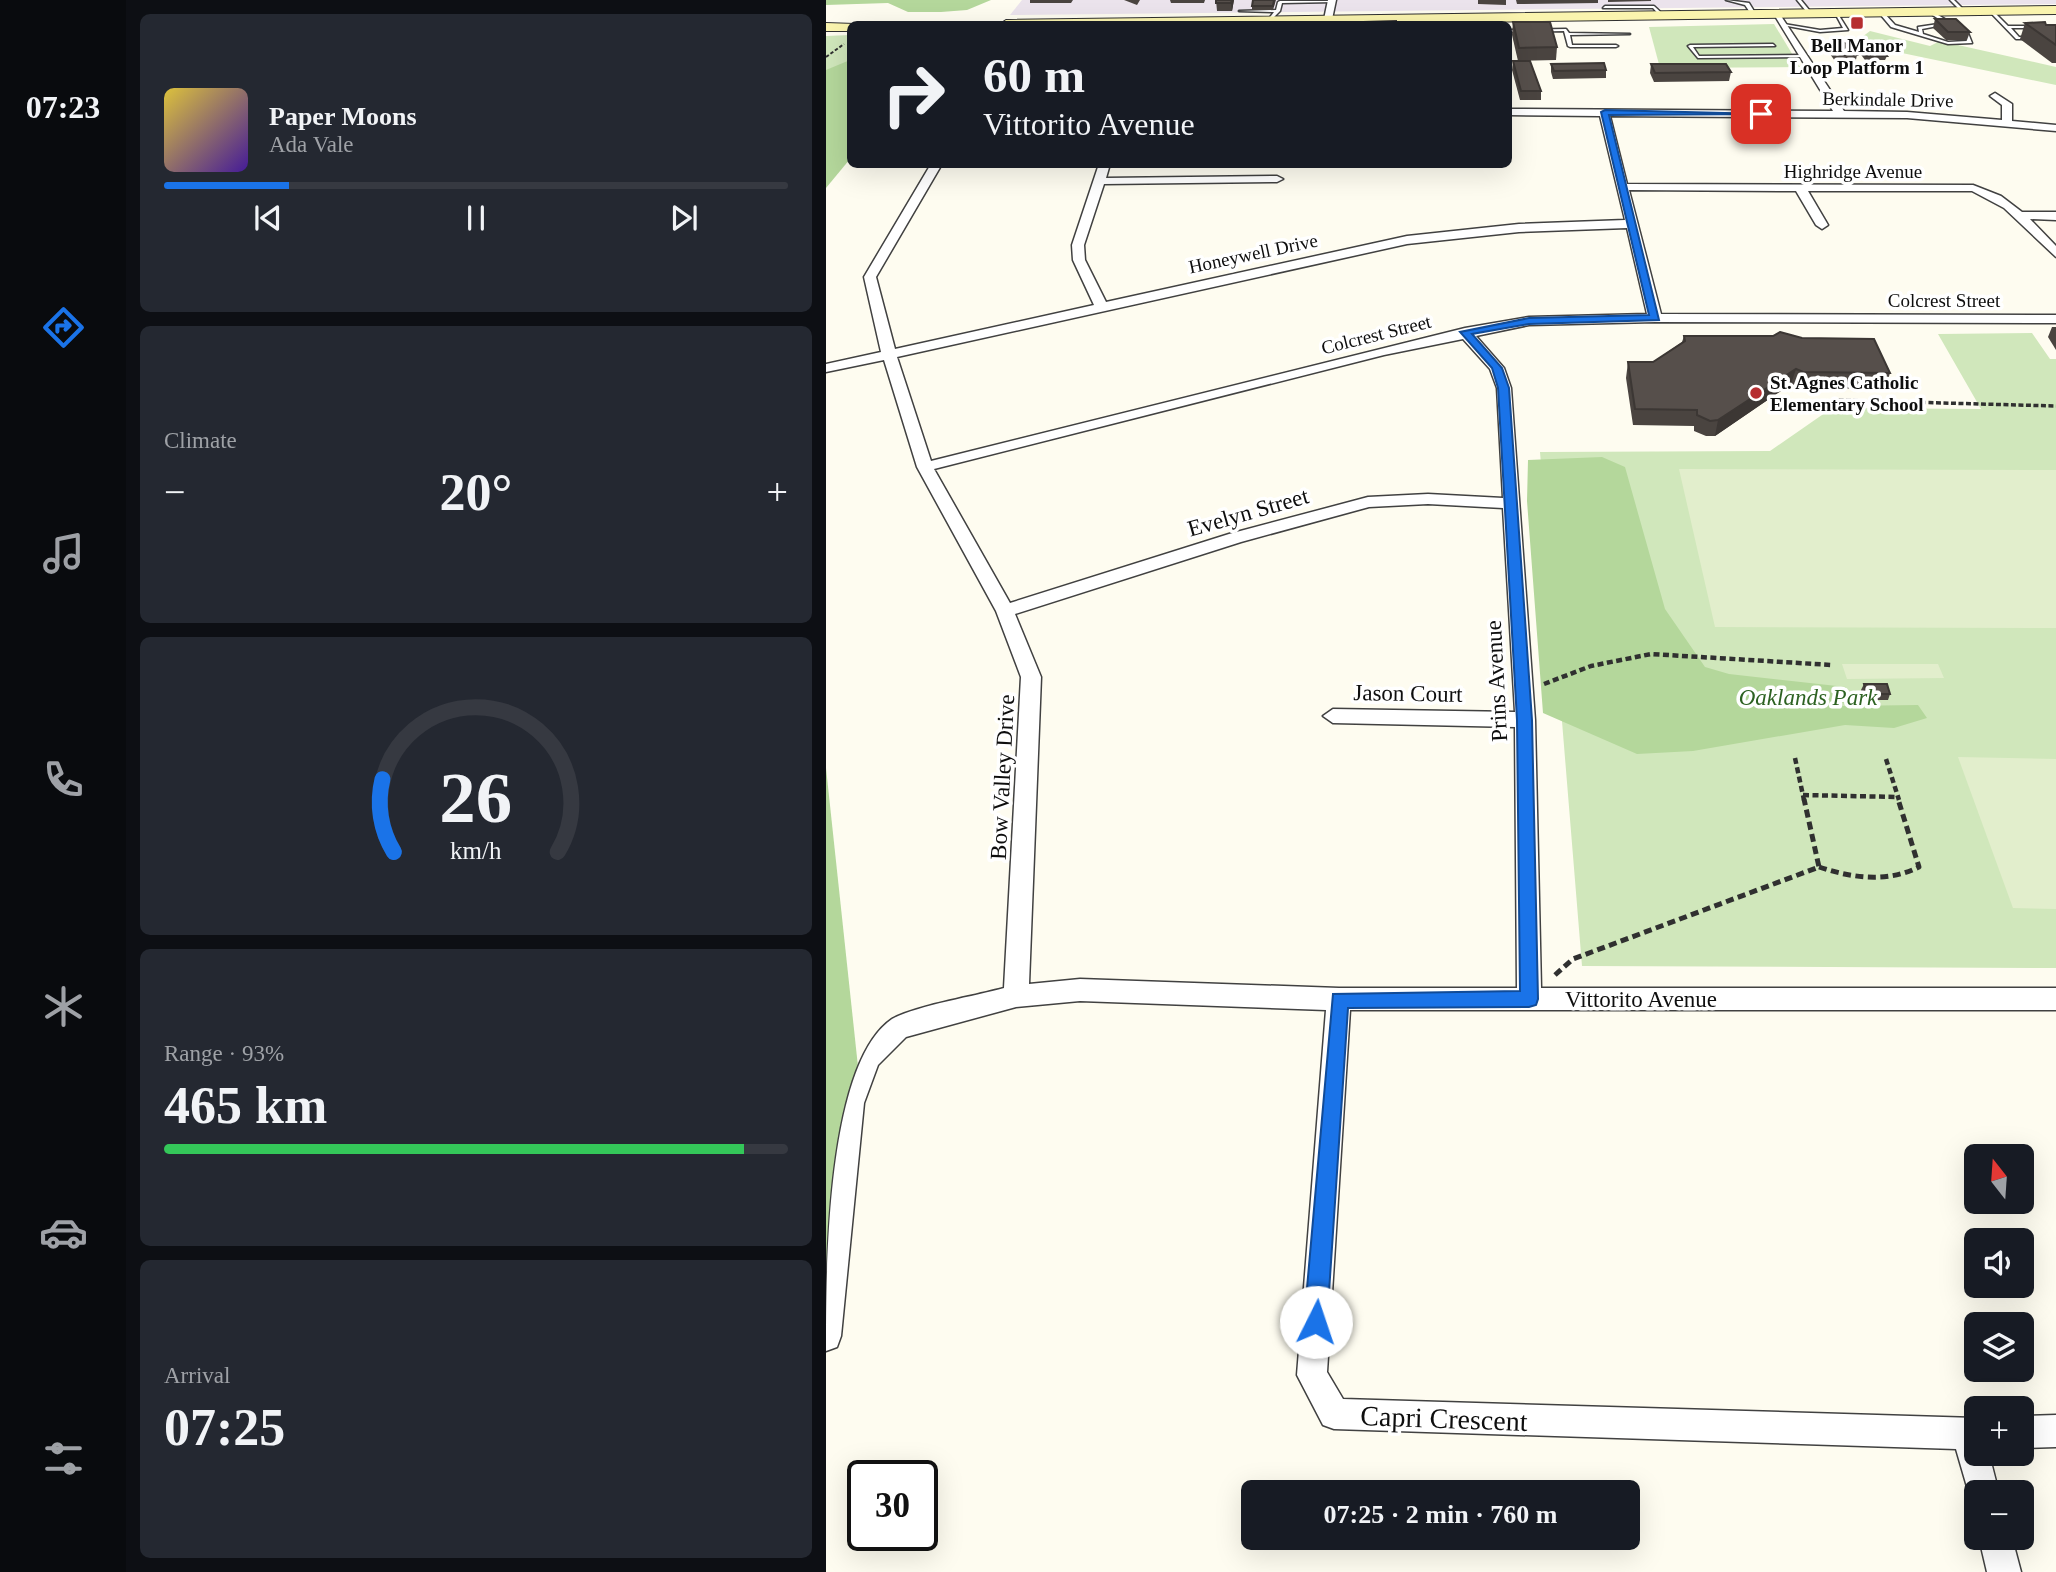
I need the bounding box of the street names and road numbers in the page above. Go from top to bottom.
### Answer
street label: Berkindale Drive [1822,88,1954,111]
street label: Highridge Avenue [1784,161,1922,182]
street label: Honeywell Drive [1187,230,1320,277]
street label: Colcrest Street [1888,290,2001,311]
street label: Colcrest Street [1319,311,1434,358]
street label: Evelyn Street [1185,483,1312,542]
street label: Prins Avenue [1481,620,1512,742]
street label: Jason Court [1353,680,1463,707]
street label: Bow Valley Drive [986,694,1019,860]
street label: Vittorito Avenue [1565,987,1717,1012]
street label: Capri Crescent [1360,1400,1528,1437]

